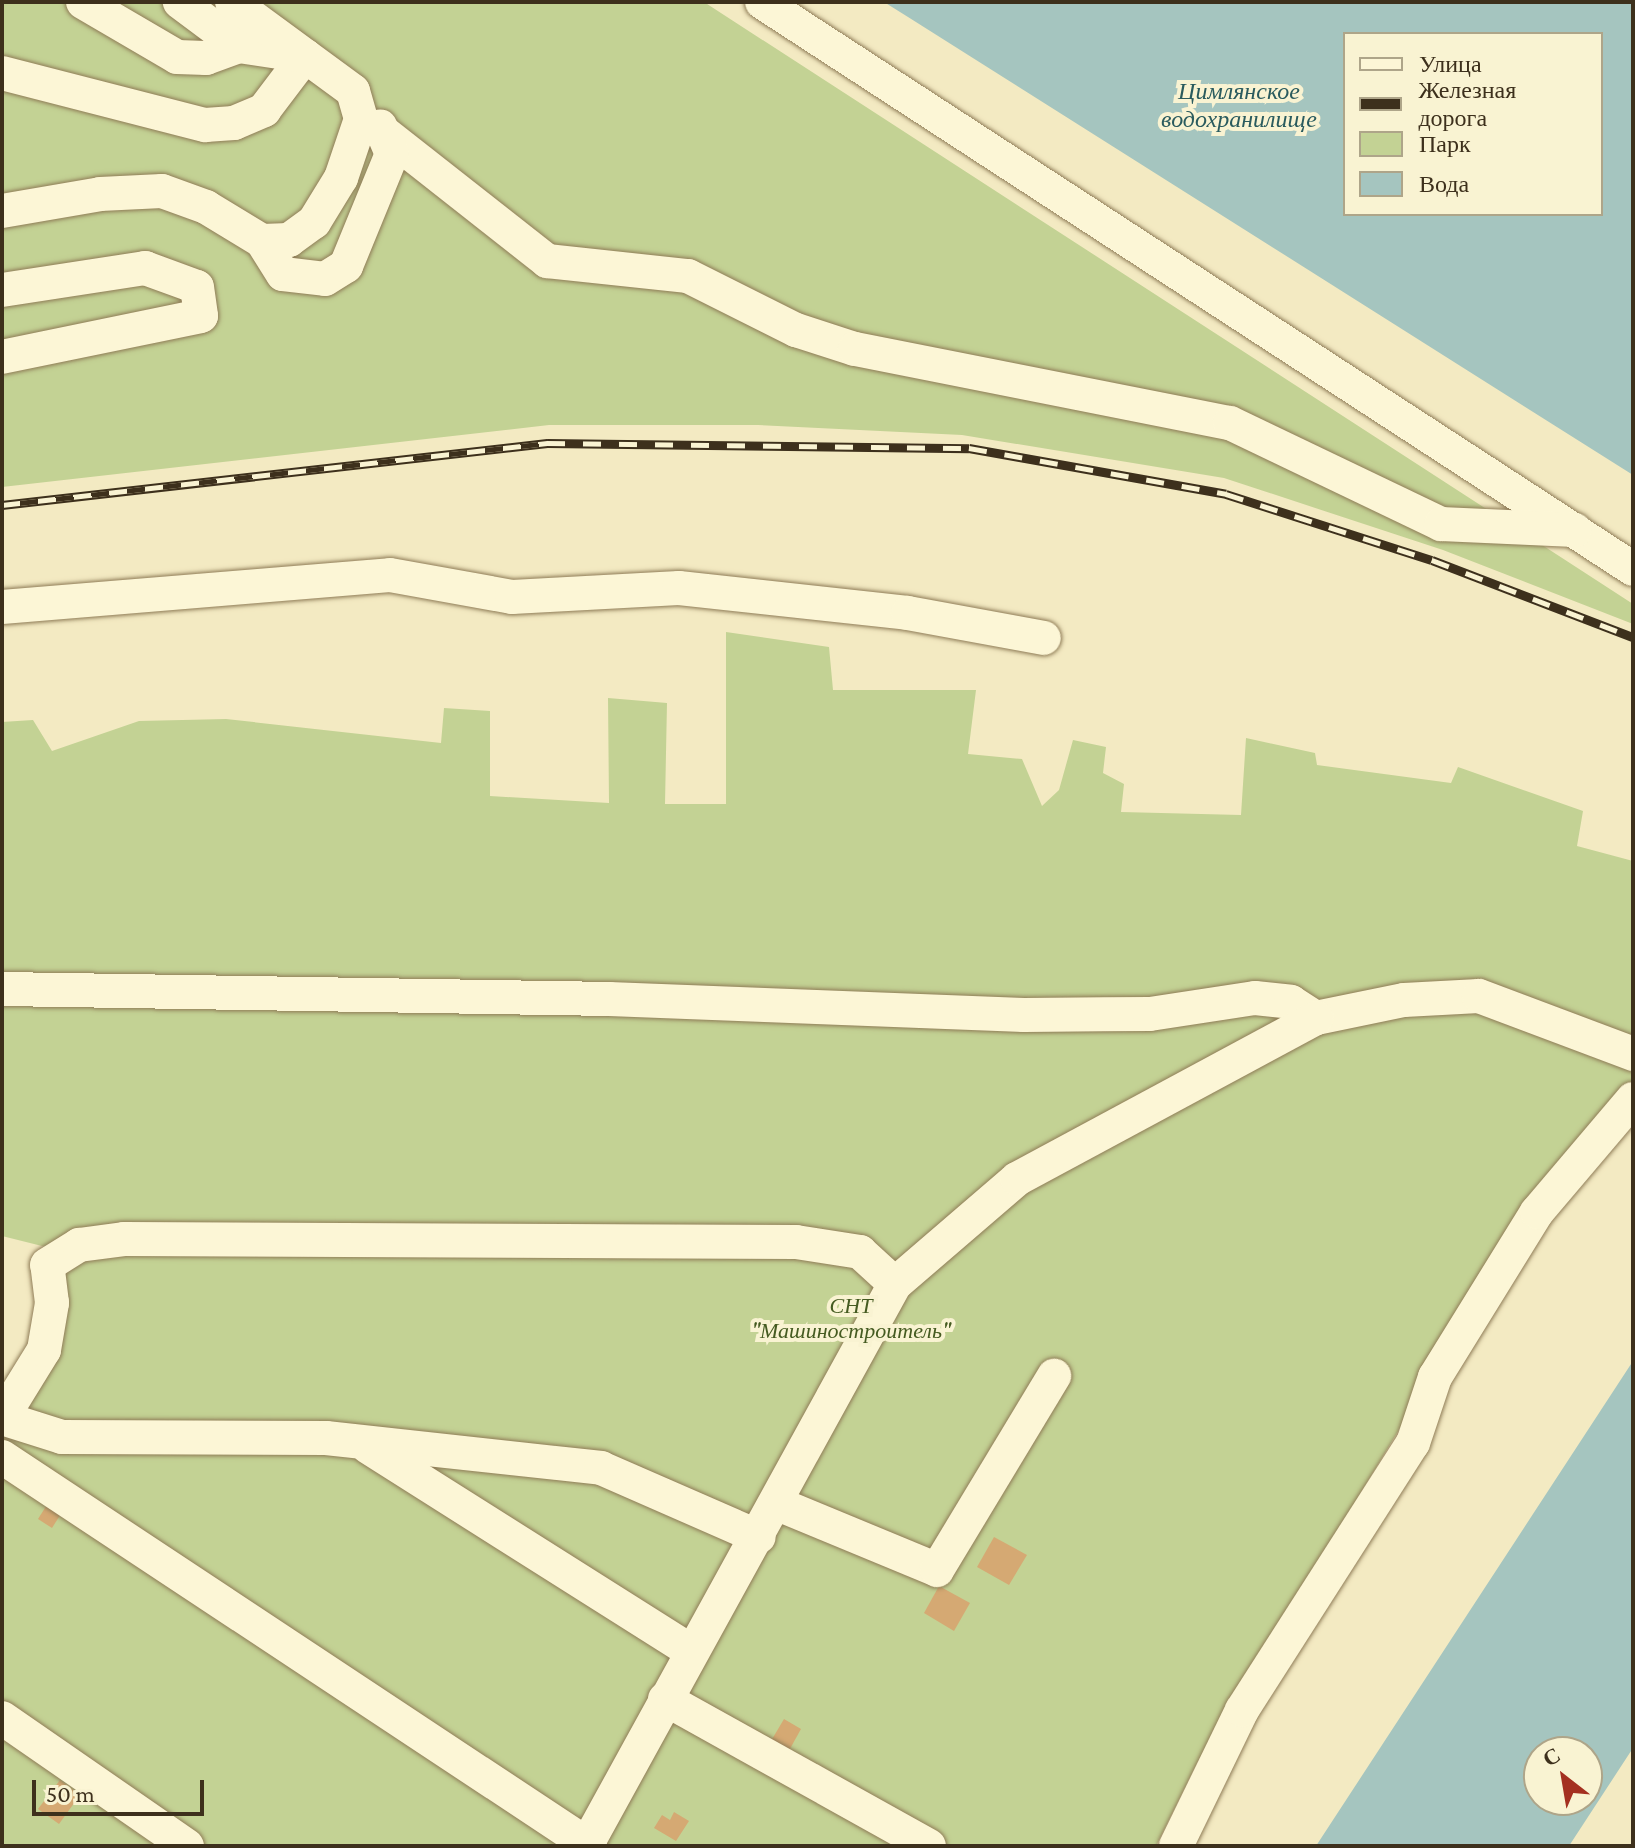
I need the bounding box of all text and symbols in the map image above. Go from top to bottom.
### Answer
legend [1343,32,1603,216]
text: Улица [1419,50,1482,77]
text: Железная дорога [1418,76,1516,131]
water label: Цимлянское водохранилище [1161,77,1317,133]
text: Парк [1419,130,1471,157]
text: Вода [1419,170,1469,197]
park label: СНТ "Машиностроитель" [751,1292,951,1344]
north arrow [1523,1736,1603,1816]
text: С [1538,1742,1565,1772]
scale bar [36,1764,208,1814]
text: 50 m [46,1780,95,1807]

